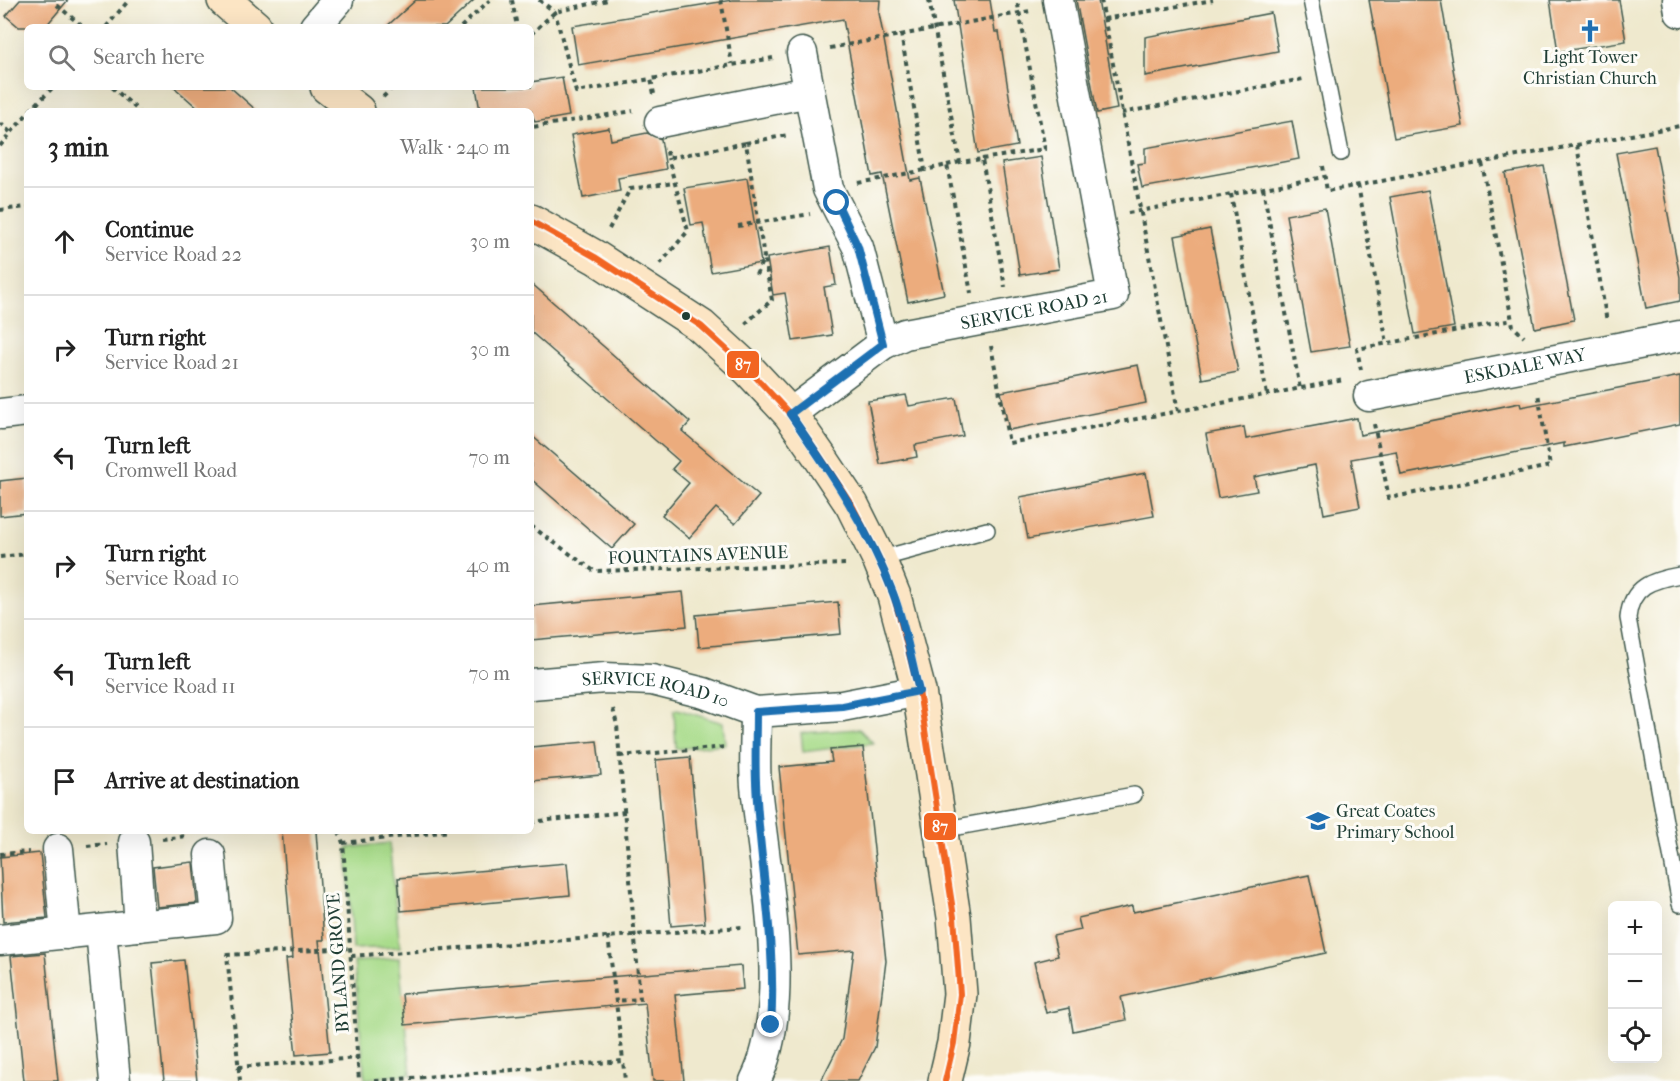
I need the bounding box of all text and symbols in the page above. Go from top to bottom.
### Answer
church icon: Light Tower Christian Church [1577,18,1603,44]
search box [24,24,534,90]
icon: search [45,41,78,74]
text: Search here [93,44,205,70]
place label: Light Tower Christian Church [1523,47,1657,89]
text: 3 min [48,132,109,163]
text: Walk · 240 m [400,136,510,159]
route start [823,189,849,215]
text: Continue [105,217,194,243]
icon: ahead [48,225,81,258]
text: 30 m [470,230,510,253]
text: Service Road 22 [105,243,242,266]
street label: SERVICE ROAD 21 [959,286,1110,334]
unlabelled marker [680,310,692,322]
text: Turn right [105,325,206,351]
icon: right [48,333,81,366]
text: 30 m [470,338,510,361]
street label: ESKDALE WAY [1462,344,1589,388]
line badge: 87 [726,350,760,379]
text: Service Road 21 [105,351,239,374]
text: 87 [735,355,751,374]
text: Turn left [105,433,191,459]
icon: left [48,441,81,474]
text: 70 m [468,446,510,469]
text: Cromwell Road [105,459,237,482]
text: Turn right [105,541,206,567]
street label: FOUNTAINS AVENUE [608,542,789,569]
icon: right [48,549,81,582]
text: 40 m [466,554,510,577]
text: Service Road 10 [105,567,239,590]
text: Turn left [105,649,191,675]
icon: left [48,657,81,690]
text: 70 m [468,662,510,685]
street label: SERVICE ROAD 10 [581,668,732,712]
text: Service Road 11 [105,675,236,698]
icon: arrive [48,765,81,798]
text: Arrive at destination [105,768,299,794]
place label: Great Coates Primary School [1336,801,1455,843]
school or university icon: Great Coates Primary School [1305,808,1331,834]
line badge: 87 [923,812,957,841]
text: 87 [932,817,948,836]
street label: BYLAND GROVE [323,892,354,1033]
map controls [1608,901,1662,1063]
button: + [1608,901,1662,955]
button: − [1608,955,1662,1009]
button: locate [1608,1009,1662,1063]
route end [757,1011,783,1037]

